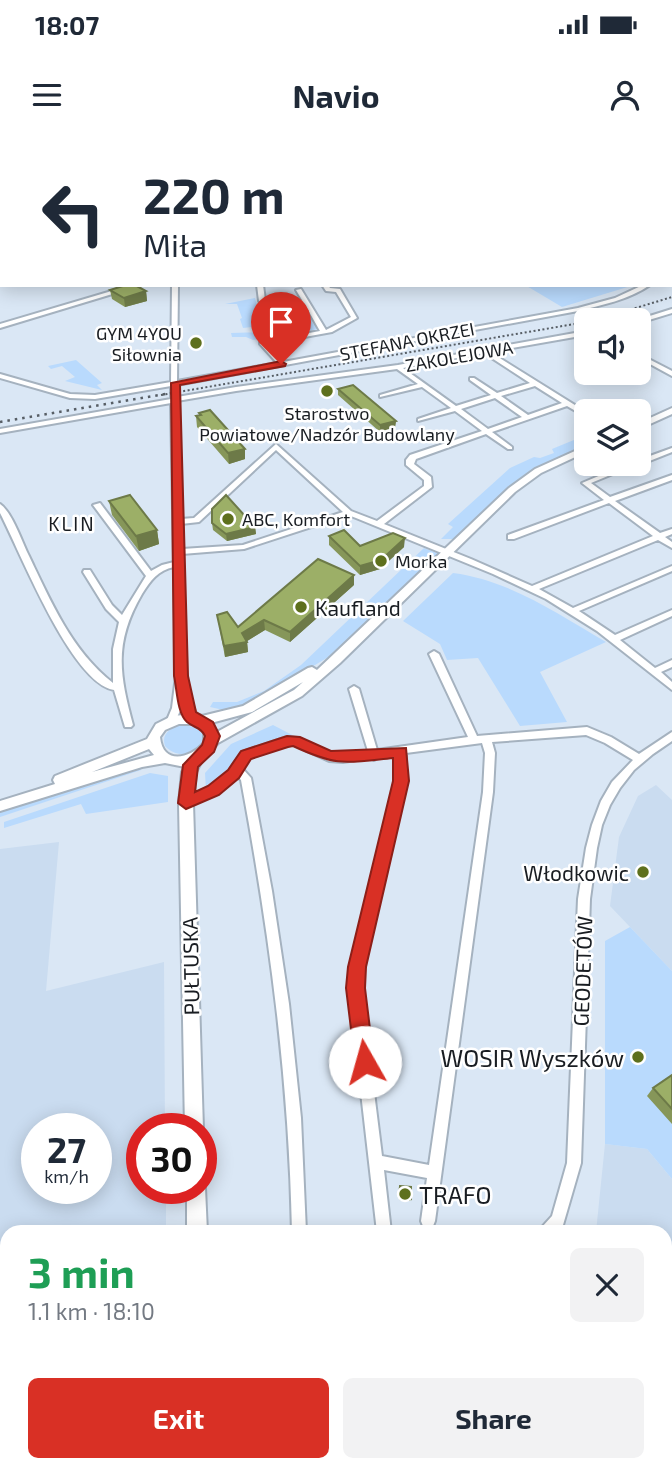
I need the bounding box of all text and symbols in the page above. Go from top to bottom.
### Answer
text: 18:07 [35,9,99,40]
icon: menu [28,76,66,114]
text: Navio [292,76,380,114]
icon: person [606,76,644,114]
text: 220 m [143,165,285,224]
icon: left [28,168,119,259]
text: Miła [143,225,207,263]
pin [251,292,311,364]
icon: arrive [262,303,300,341]
map controls [574,308,651,476]
button: sound [574,308,651,385]
street label: STEFANA OKRZEI [338,317,476,365]
place label: GYM 4YOU Siłownia [96,322,182,365]
marker: GYM 4YOU Siłownia [188,335,204,351]
street label: ZAKOLEJOWA [403,336,515,376]
marker: Starostwo Powiatowe/Nadzór Budowlany [319,383,335,399]
button: layers [574,399,651,476]
place label: Starostwo Powiatowe/Nadzór Budowlany [199,402,455,445]
place label: ABC, Komfort [242,508,350,530]
marker: ABC, Komfort [220,511,236,527]
district label: KLIN [48,512,96,535]
place label: Morka [395,550,447,572]
marker: Morka [373,553,389,569]
place label: Kaufland [315,595,401,620]
marker: Kaufland [293,599,309,615]
place label: Włodkowic [523,860,629,885]
marker: Włodkowic [635,864,651,880]
street label: GEODETÓW [568,915,596,1027]
street label: PUŁTUSKA [177,917,203,1015]
position arrow [328,1025,402,1099]
place label: WOSIR Wyszków [441,1043,624,1072]
marker: WOSIR Wyszków [630,1049,646,1065]
speed limit sign: 30 [126,1113,217,1204]
text: 27 [47,1128,86,1170]
text: km/h [44,1165,89,1187]
place label: TRAFO [419,1180,492,1209]
marker: TRAFO [397,1186,413,1202]
text: 3 min [28,1246,135,1296]
button: close [570,1248,644,1322]
text: 1.1 km · 18:10 [28,1297,155,1325]
button: Exit [28,1378,329,1458]
button: Share [343,1378,644,1458]

